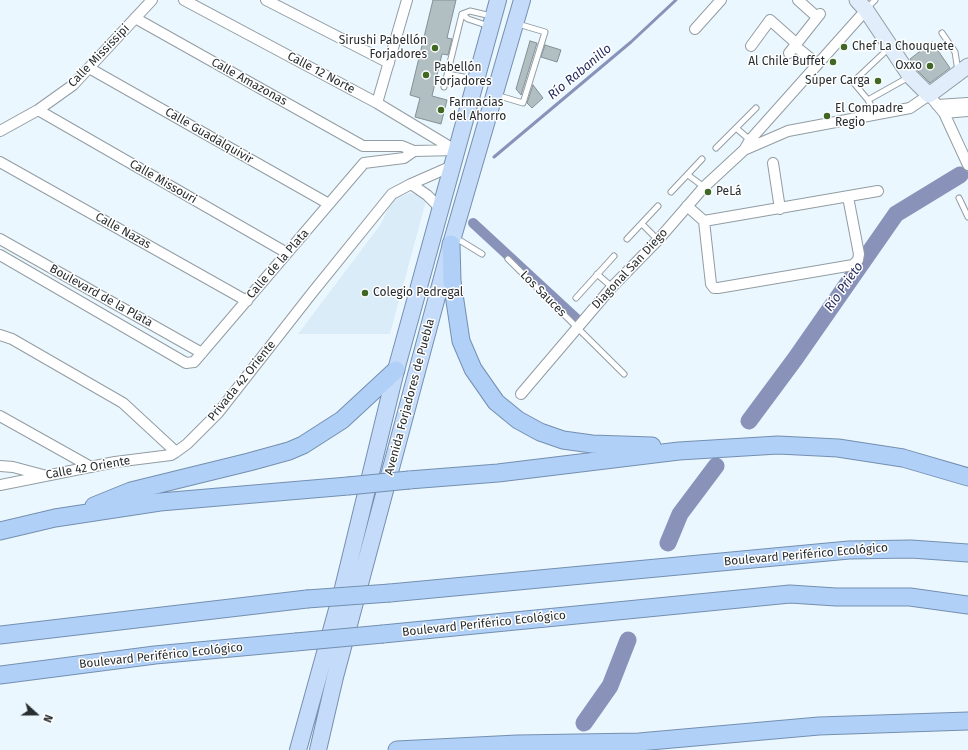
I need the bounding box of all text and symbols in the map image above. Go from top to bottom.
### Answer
street label: Calle Mississipi [65,22,133,90]
place label: Sirushi Pabellón Forjadores [339,34,427,62]
place label: Chef La Chouquete [852,40,954,54]
water label: Río Rabanillo [545,41,615,103]
marker: Chef La Chouquete [839,42,849,52]
marker: Sirushi Pabellón Forjadores [430,43,440,53]
street label: Calle 12 Norte [285,49,357,97]
street label: Calle Amazonas [209,55,289,109]
place label: Al Chile Buffet [748,55,825,69]
marker: Al Chile Buffet [828,57,838,67]
place label: Oxxo [895,59,922,73]
place label: Pabellón Forjadores [434,61,491,89]
marker: Oxxo [925,61,935,71]
marker: Pabellón Forjadores [421,70,431,80]
place label: Súper Carga [805,74,870,88]
marker: Súper Carga [873,76,883,86]
place label: Farmacias del Ahorro [449,96,506,124]
place label: El Compadre Regio [835,102,903,130]
street label: Calle Guadalquivir [162,105,256,167]
marker: Farmacias del Ahorro [436,105,446,115]
marker: El Compadre Regio [822,111,832,121]
street label: Calle Missouri [127,157,199,207]
place label: PeLá [716,185,742,199]
marker: PeLá [703,187,713,197]
street label: Calle Nazas [93,210,153,252]
street label: Calle de la Plata [244,226,312,302]
street label: Diagonal San Diego [589,226,671,312]
water label: Río Prieto [821,259,867,315]
street label: Boulevard de la Plata [47,262,155,330]
street label: Los Sauces [517,268,569,320]
place label: Colegio Pedregal [373,286,463,300]
marker: Colegio Pedregal [360,288,370,298]
street label: Avenida Forjadores de Puebla [382,317,438,477]
street label: Privada 42 Oriente [205,338,279,424]
street label: Calle 42 Oriente [45,453,131,483]
street label: Boulevard Periférico Ecológico [723,541,889,569]
street label: Boulevard Periférico Ecológico [401,608,567,640]
street label: Boulevard Periférico Ecológico [78,640,244,672]
north arrow [16,694,56,734]
text: N [40,713,55,724]

